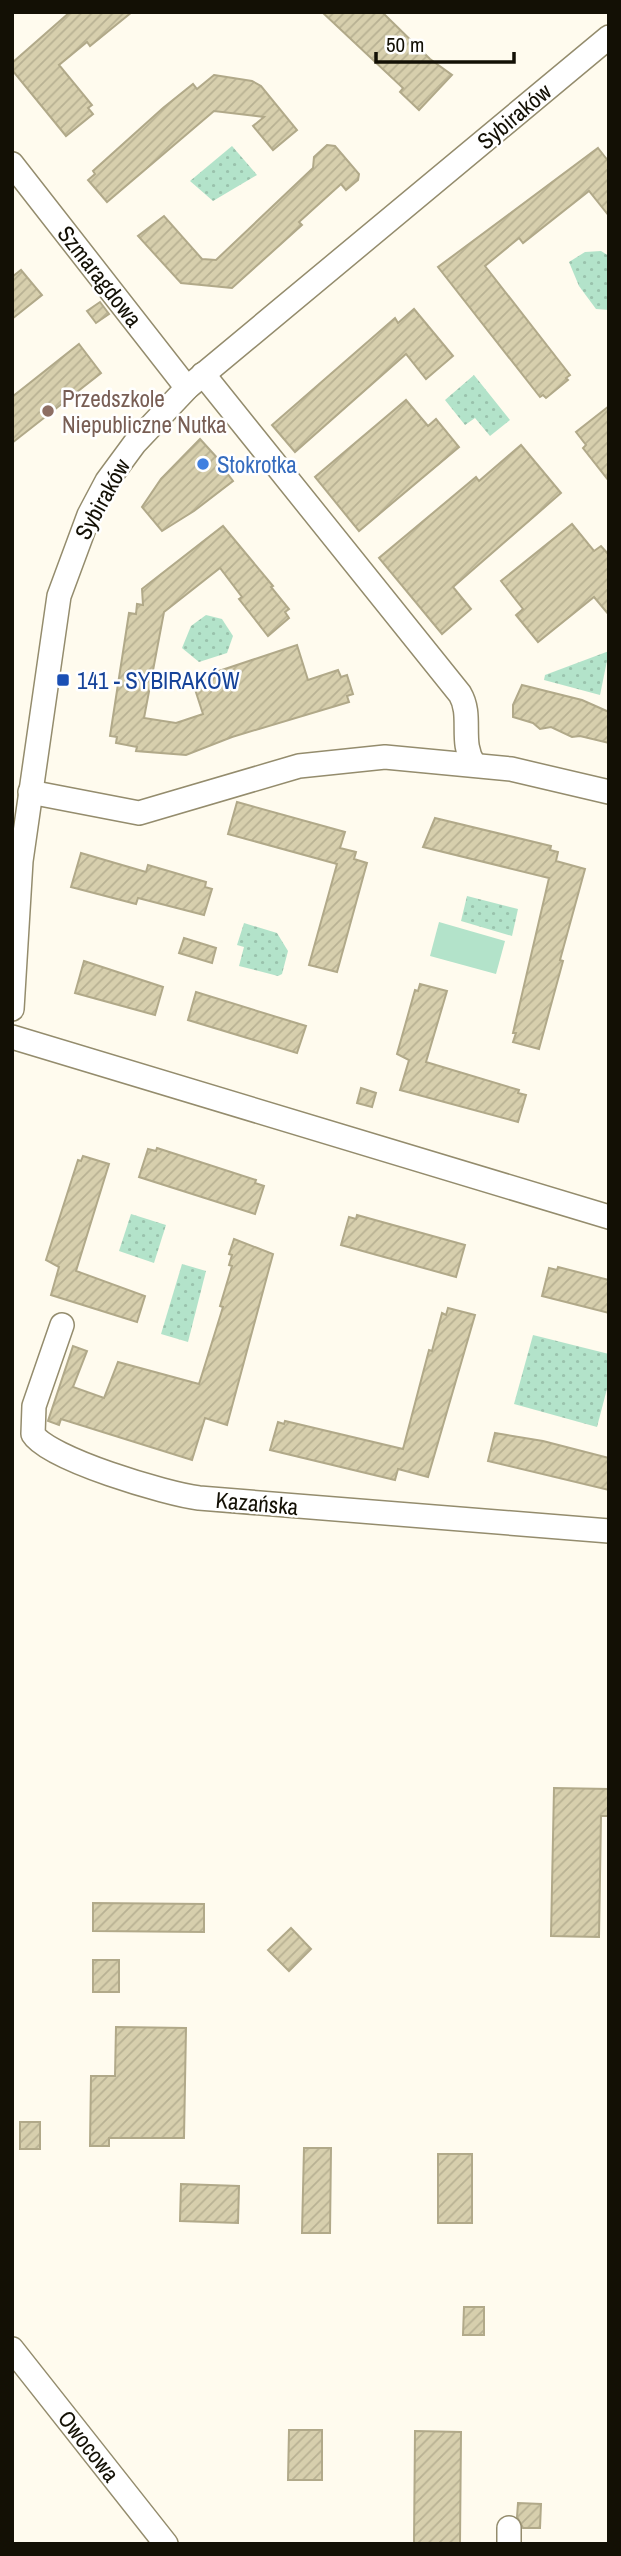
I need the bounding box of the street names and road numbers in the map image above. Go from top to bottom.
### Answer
street label: Sybiraków [470,76,558,156]
street label: Szmaragdowa [51,219,150,333]
street label: Sybiraków [67,453,137,545]
street label: Kazańska [214,1484,300,1522]
street label: Owocowa [51,2404,127,2489]

